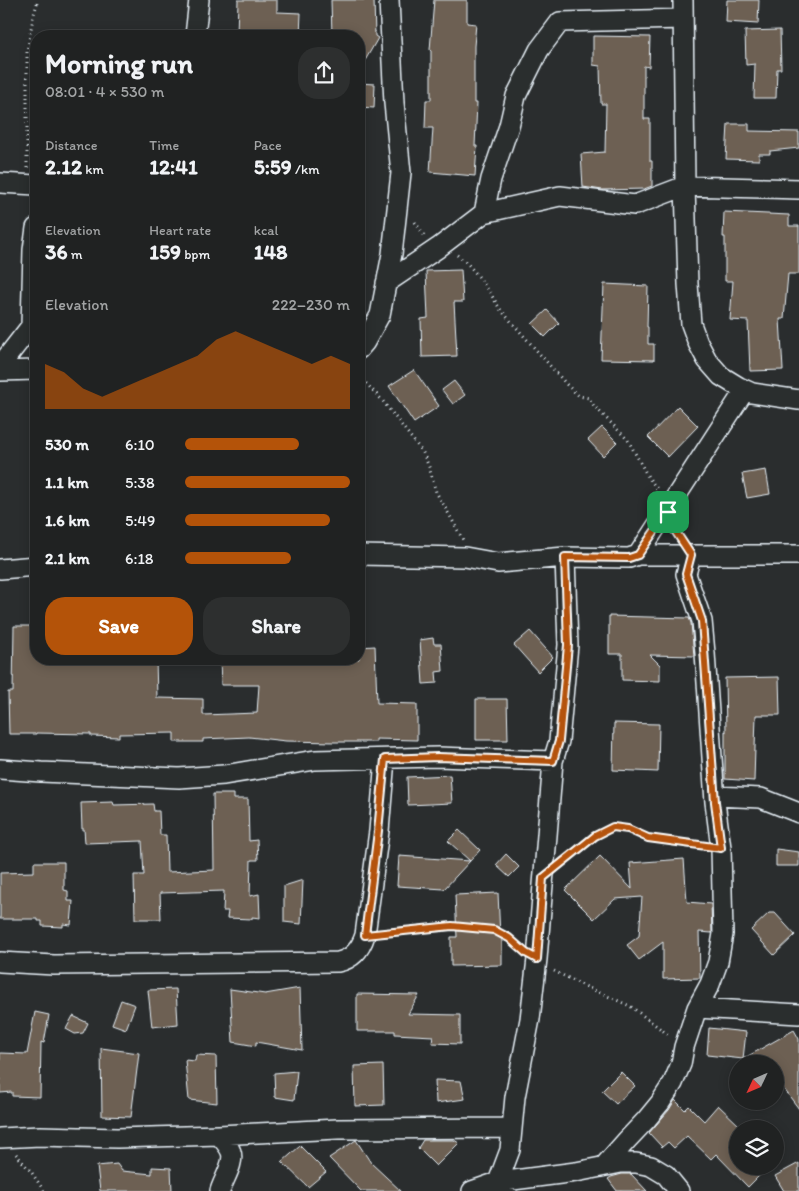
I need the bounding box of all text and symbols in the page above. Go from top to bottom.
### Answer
text: Morning run [45,46,193,80]
button: share [298,47,350,99]
text: 08:01 · 4 × 530 m [45,82,165,101]
text: Distance [45,137,97,154]
text: Time [149,137,179,154]
text: Pace [254,137,282,154]
text: 2.12 [45,154,82,179]
text: 12:41 [149,154,198,179]
text: 5:59 [254,154,292,179]
text: km [82,161,104,178]
text: /km [292,161,319,178]
text: Elevation [45,222,101,239]
text: Heart rate [149,222,211,239]
text: kcal [254,222,279,239]
text: 36 [45,239,68,264]
text: 159 [149,239,181,264]
text: 148 [254,239,288,264]
text: m [68,246,83,263]
text: bpm [181,246,210,263]
text: Elevation [45,295,109,314]
text: 222–230 m [272,295,350,314]
text: 530 m [45,435,89,454]
text: 6:10 [125,435,155,454]
text: 1.1 km [45,473,89,492]
text: 5:38 [125,473,155,492]
pin [647,491,689,533]
icon: arrive [654,498,682,526]
text: 1.6 km [45,511,90,530]
text: 5:49 [125,511,155,530]
text: 2.1 km [45,549,90,568]
text: 6:18 [125,549,154,568]
button: Save [45,597,193,655]
button: Share [203,597,350,655]
north arrow [729,1055,784,1110]
map controls [729,1055,784,1175]
button: layers [729,1120,784,1175]

